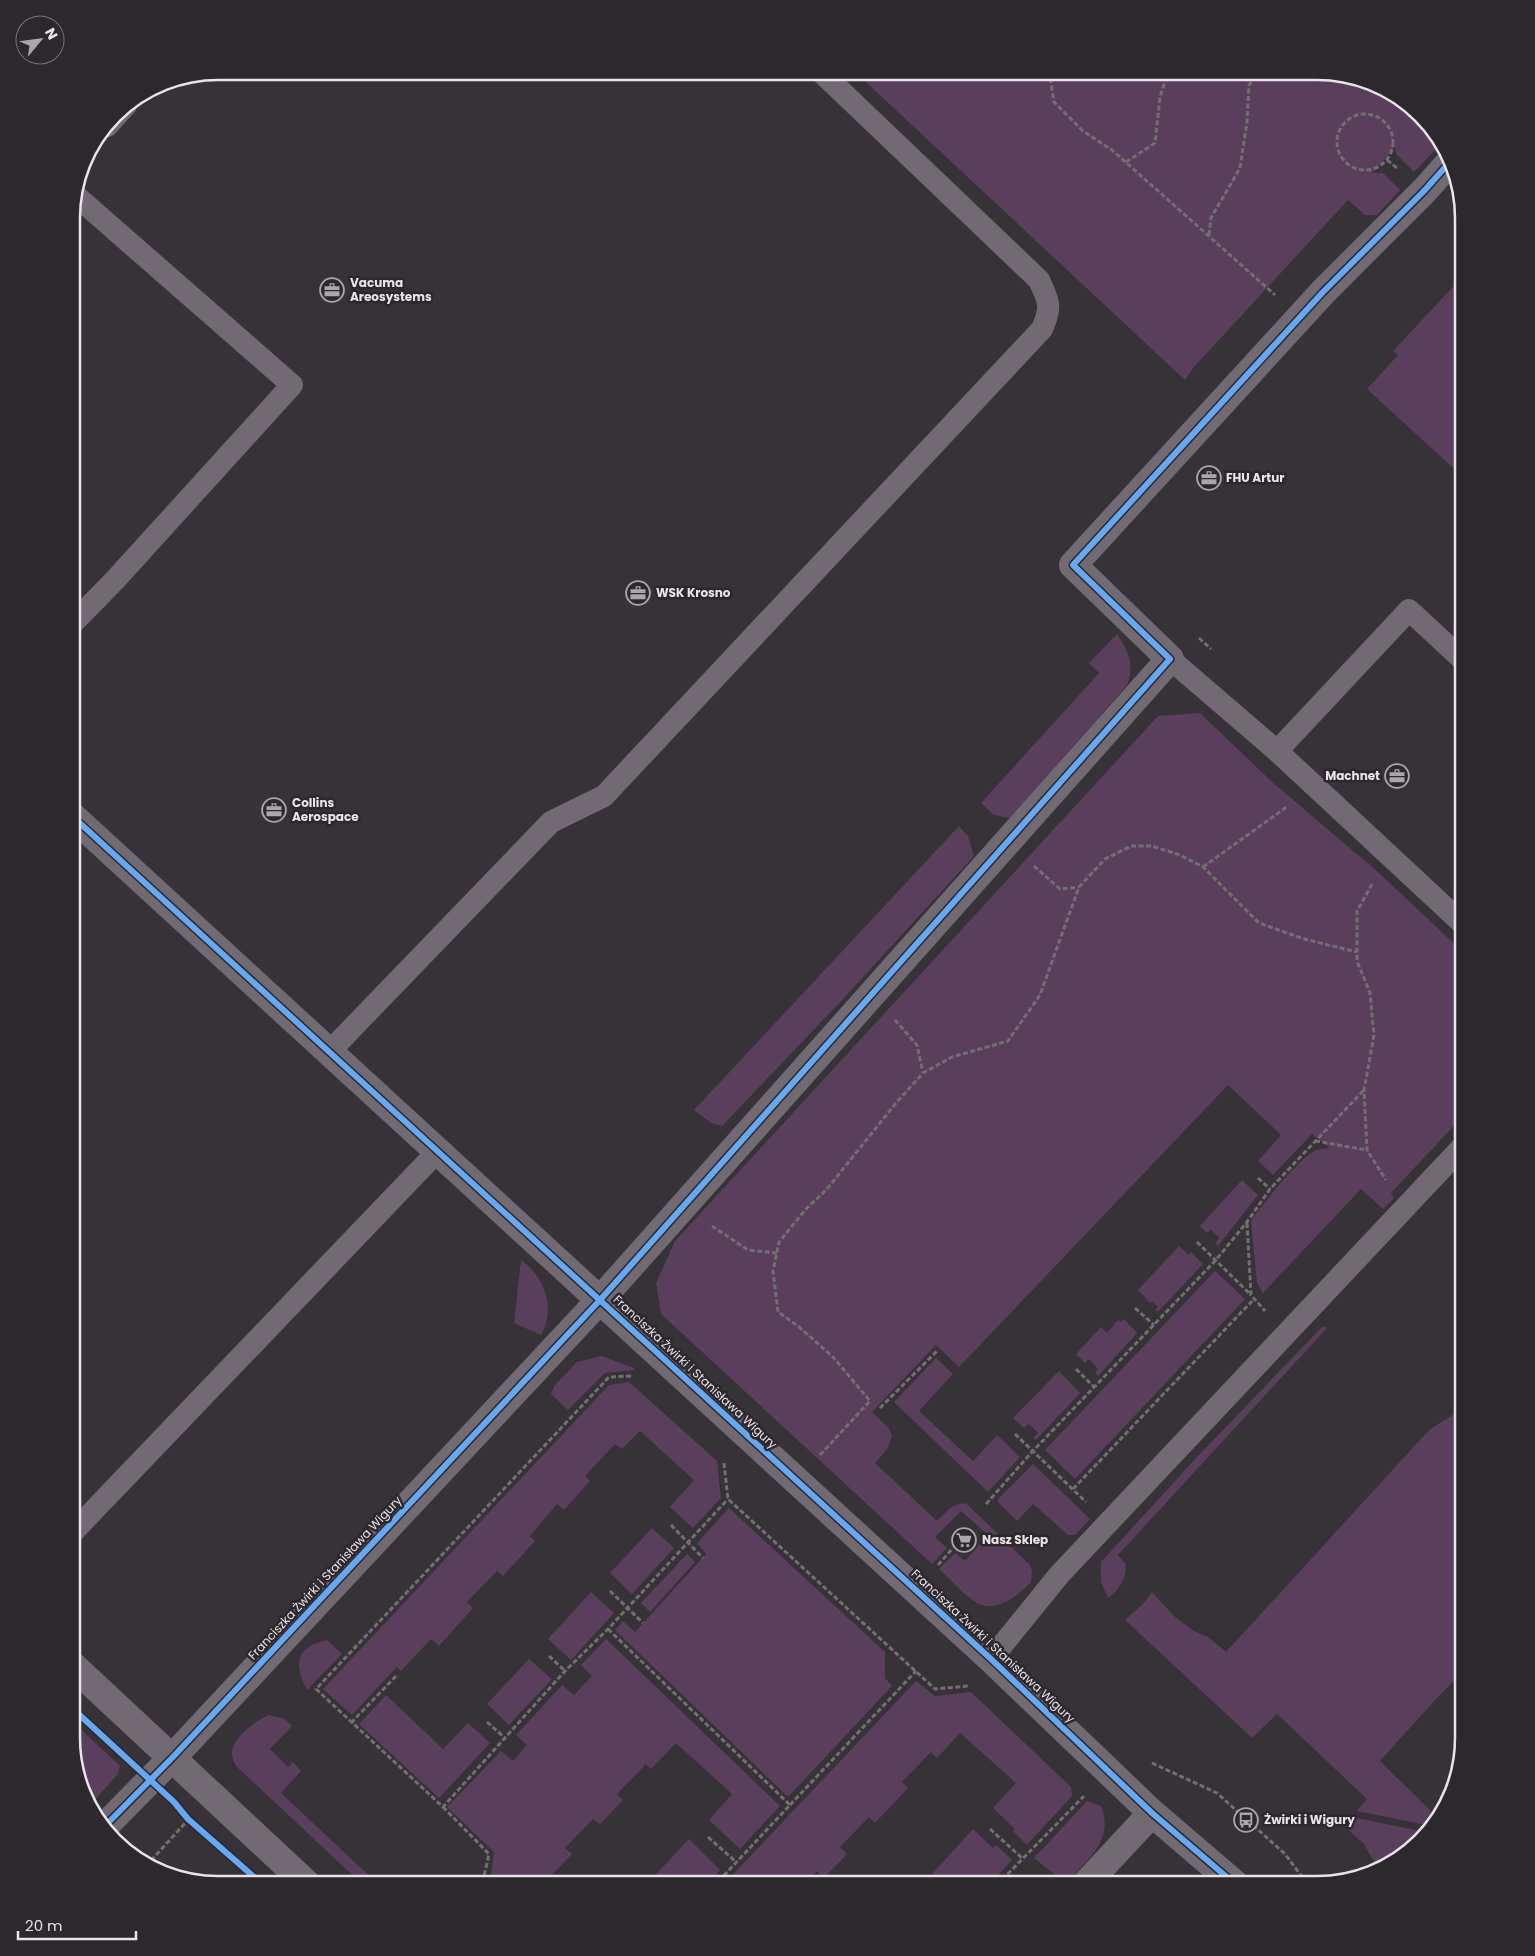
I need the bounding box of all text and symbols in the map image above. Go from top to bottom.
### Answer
north arrow [15,15,65,65]
text: N [40,24,63,43]
place label: Vacuma Areosystems [350,274,432,305]
office icon: Vacuma Areosystems [319,277,345,303]
office icon: FHU Artur [1196,465,1222,491]
place label: FHU Artur [1226,469,1284,486]
office icon: WSK Krosno [625,580,651,606]
place label: WSK Krosno [656,584,731,601]
office icon: Machnet [1384,763,1410,789]
place label: Machnet [1325,767,1380,784]
place label: Collins Aerospace [292,794,359,825]
office icon: Collins Aerospace [261,797,287,823]
street label: Franciszka Żwirki i Stanisława Wigury [610,1291,781,1452]
street label: Franciszka Żwirki i Stanisława Wigury [244,1492,405,1663]
supermarket icon: Nasz Sklep [951,1527,977,1553]
place label: Nasz Sklep [982,1531,1048,1548]
street label: Franciszka Żwirki i Stanisława Wigury [908,1565,1079,1726]
bus stop icon: Żwirki i Wigury [1233,1807,1259,1833]
place label: Żwirki i Wigury [1264,1811,1355,1828]
scale bar [18,1908,135,1940]
text: 20 m [25,1915,63,1936]

